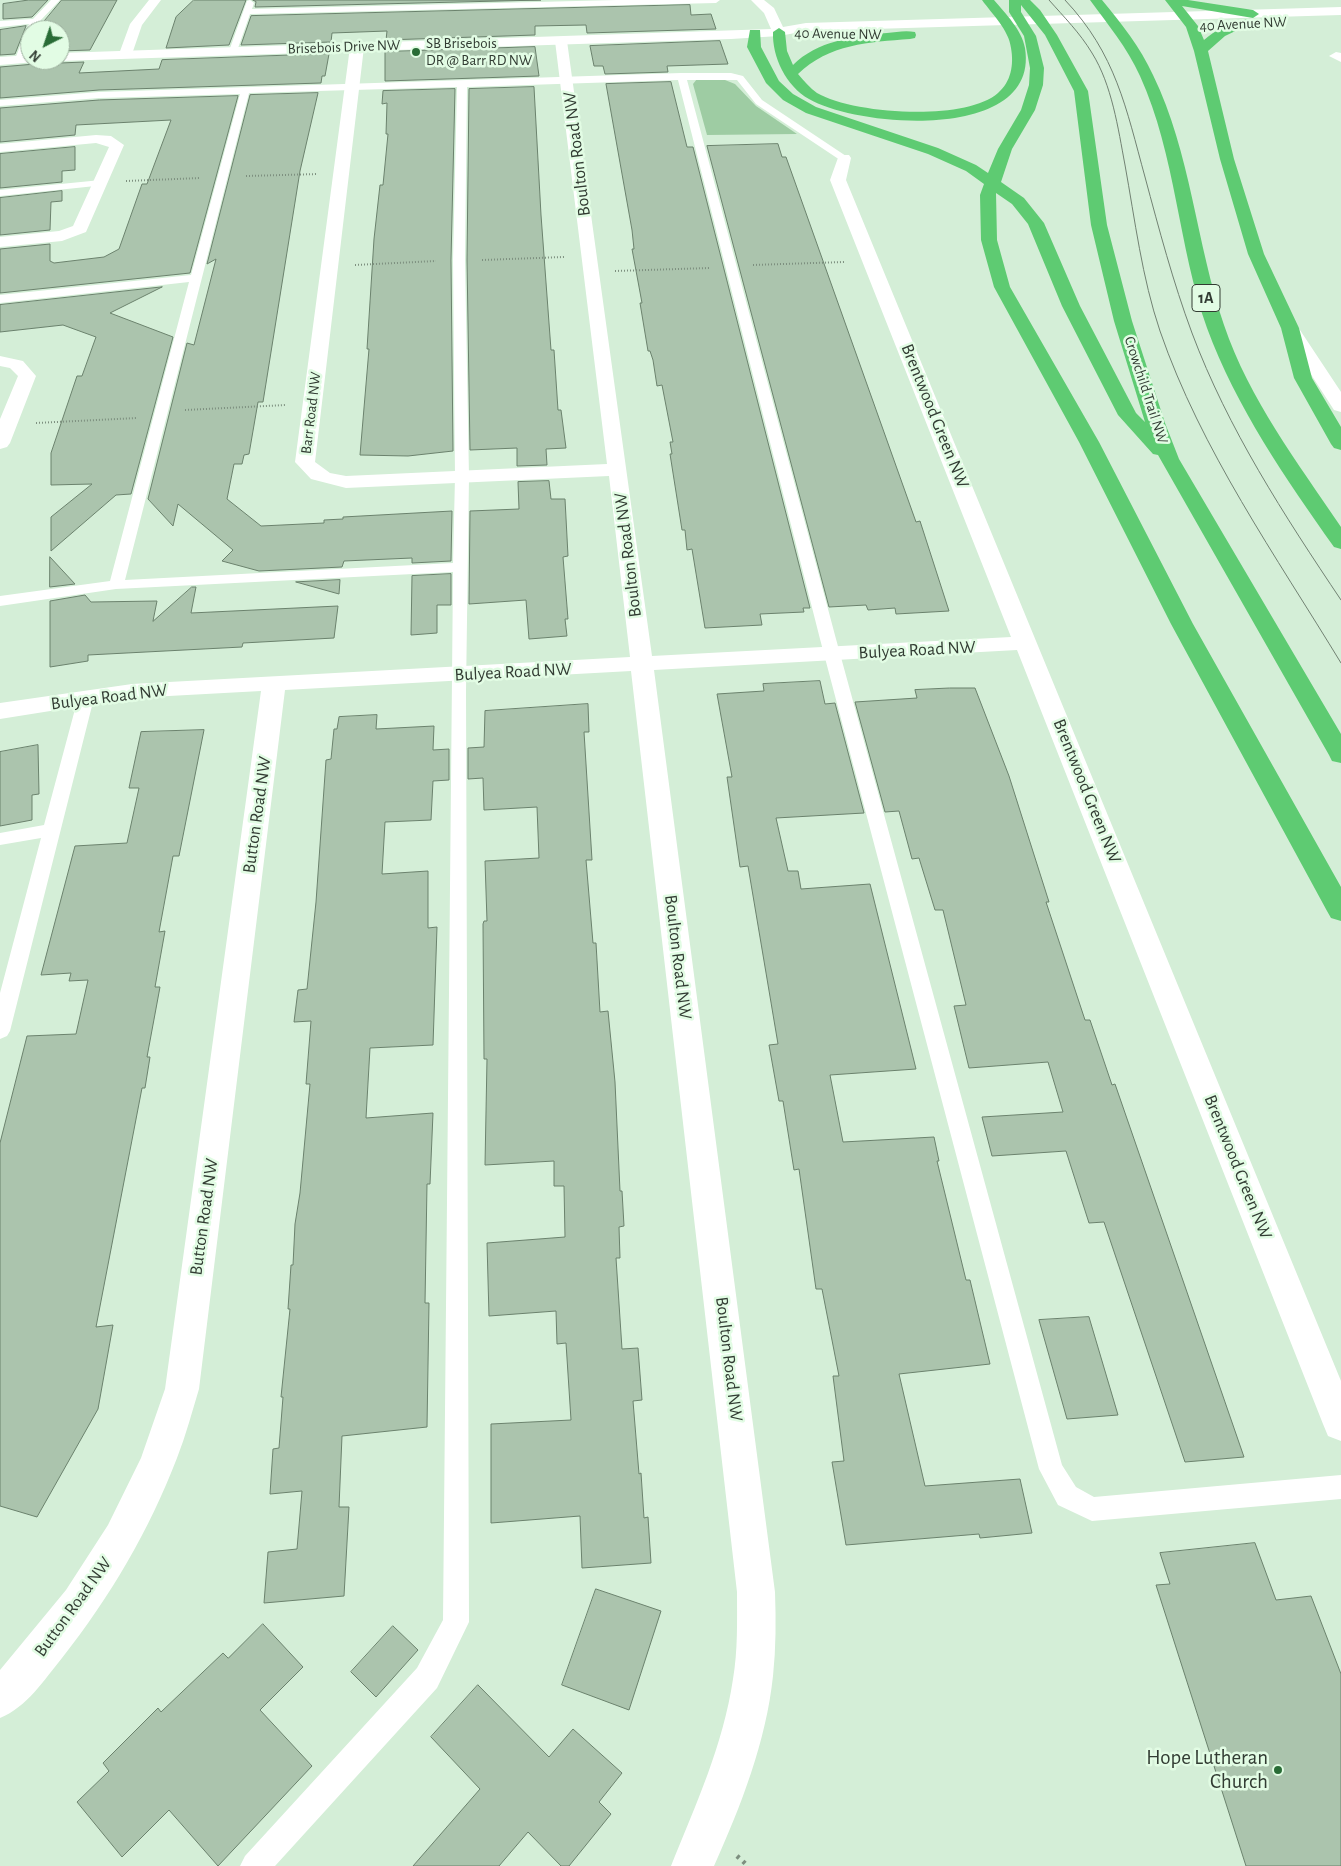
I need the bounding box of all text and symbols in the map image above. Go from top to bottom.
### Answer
street label: 40 Avenue NW [1199,13,1287,35]
north arrow [20,20,70,70]
street label: 40 Avenue NW [794,24,882,44]
place label: SB Brisebois DR @ Barr RD NW [426,34,532,69]
street label: Brisebois Drive NW [287,36,401,58]
marker: SB Brisebois DR @ Barr RD NW [410,46,422,58]
text: N [28,47,44,64]
street label: Boulton Road NW [559,91,595,217]
road number: 1A [1192,284,1220,312]
street label: Crowchild Trail NW [1120,334,1172,446]
street label: Brentwood Green NW [896,341,974,491]
street label: Barr Road NW [297,371,325,455]
street label: Boulton Road NW [610,492,646,618]
street label: Bulyea Road NW [858,636,976,664]
street label: Bulyea Road NW [454,658,572,686]
street label: Bulyea Road NW [50,679,168,715]
street label: Brentwood Green NW [1048,716,1126,866]
street label: Button Road NW [238,755,276,875]
street label: Boulton Road NW [660,894,696,1020]
street label: Brentwood Green NW [1199,1092,1277,1242]
street label: Button Road NW [185,1157,223,1277]
street label: Boulton Road NW [711,1296,747,1422]
street label: Button Road NW [30,1553,116,1661]
place label: Hope Lutheran Church [1146,1745,1268,1795]
marker: Hope Lutheran Church [1272,1764,1284,1776]

